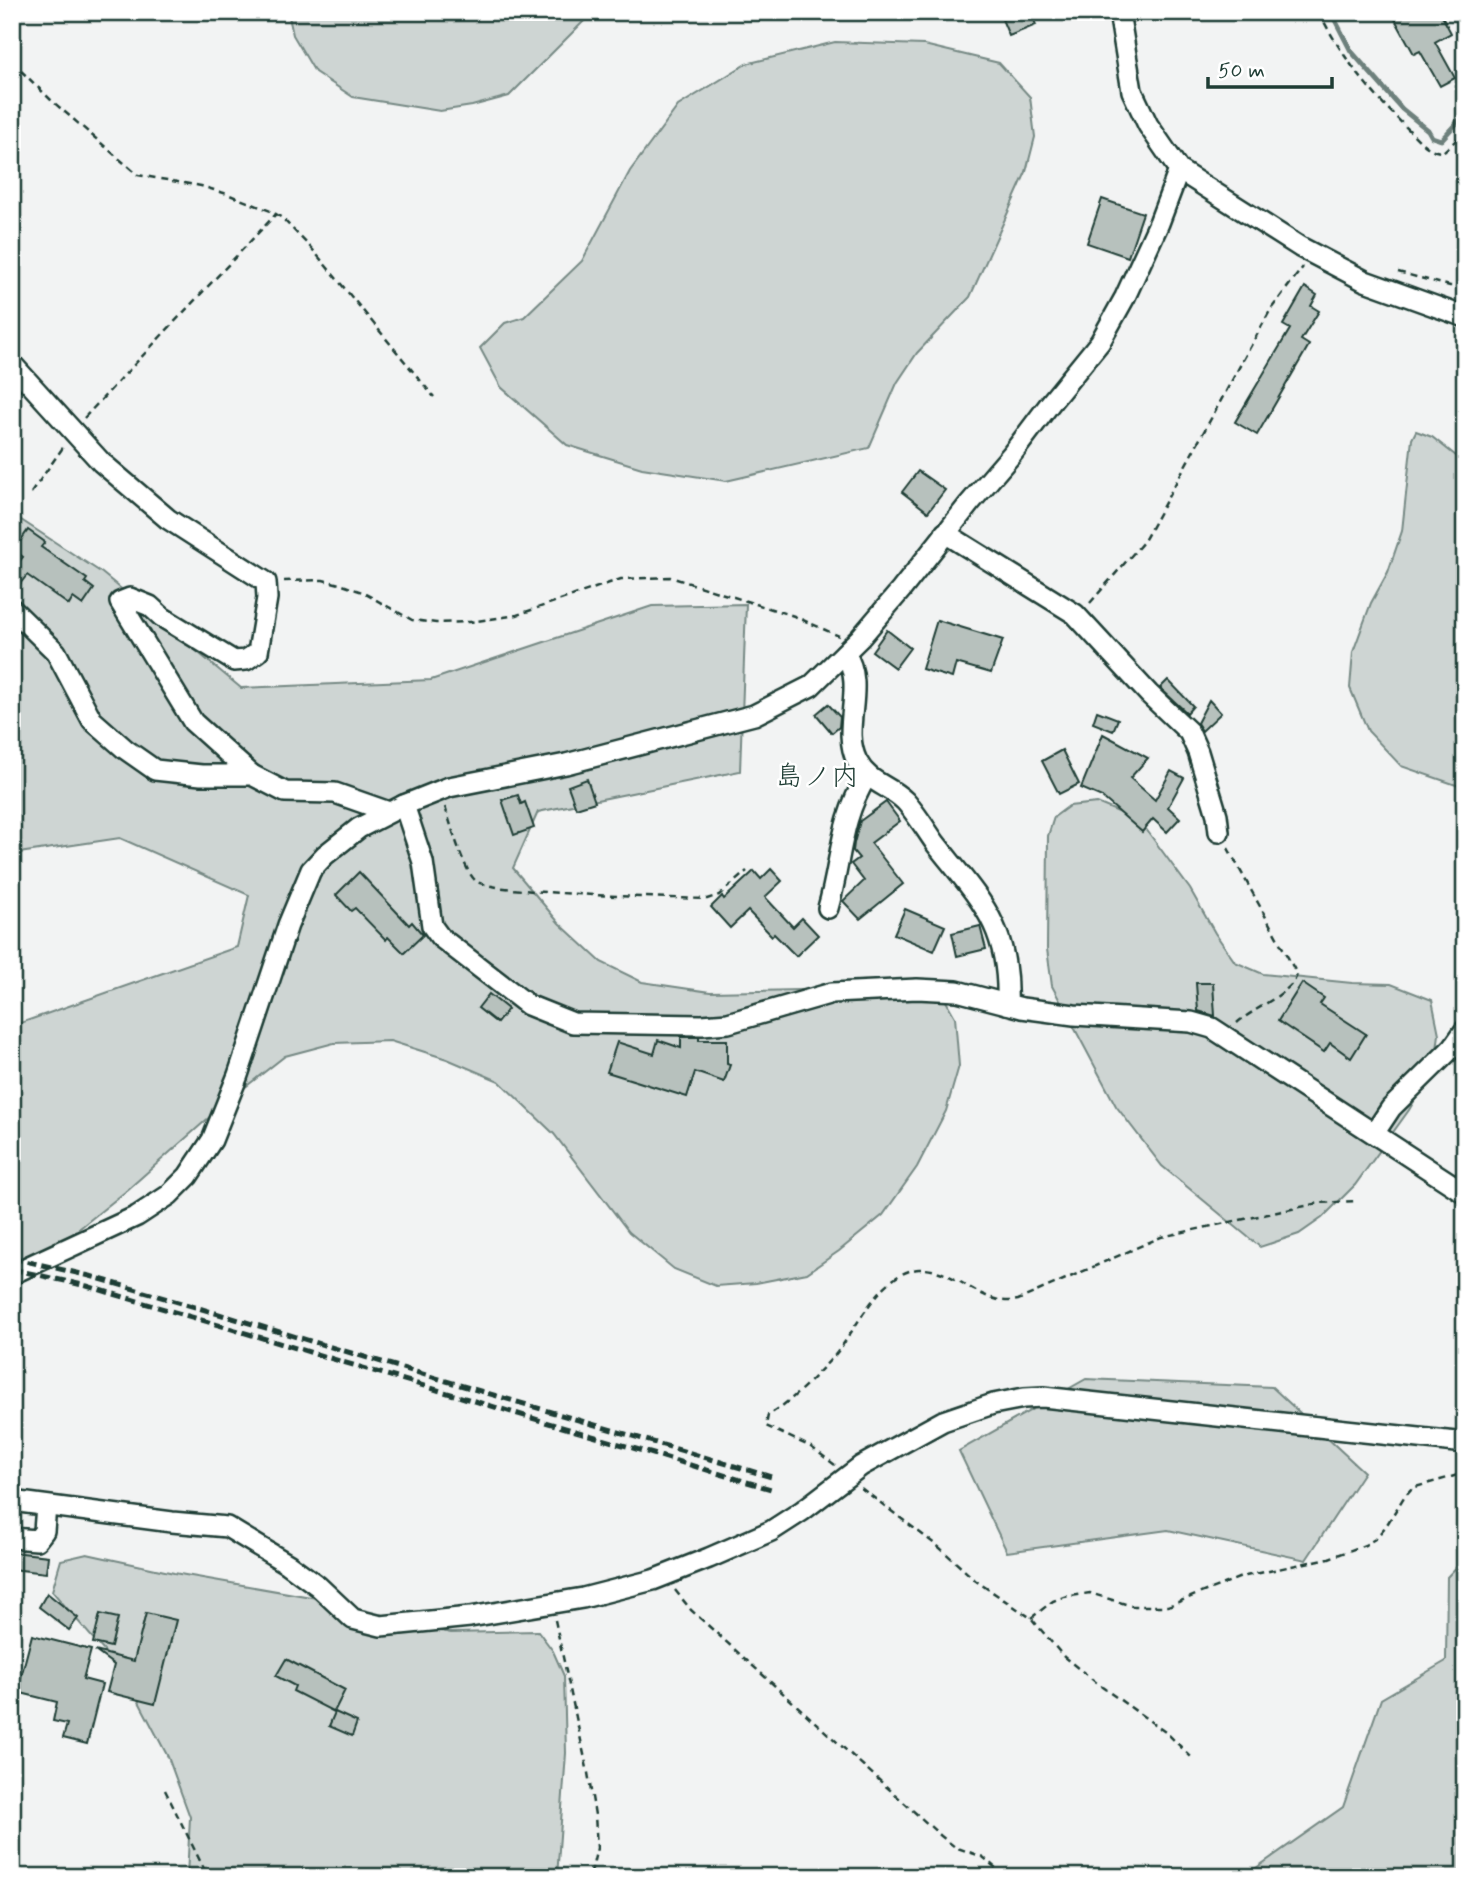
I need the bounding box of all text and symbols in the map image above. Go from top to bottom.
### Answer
scale bar [1208,46,1332,90]
text: 50 m [1218,57,1265,85]
district label: 島ノ内 [775,759,859,796]

